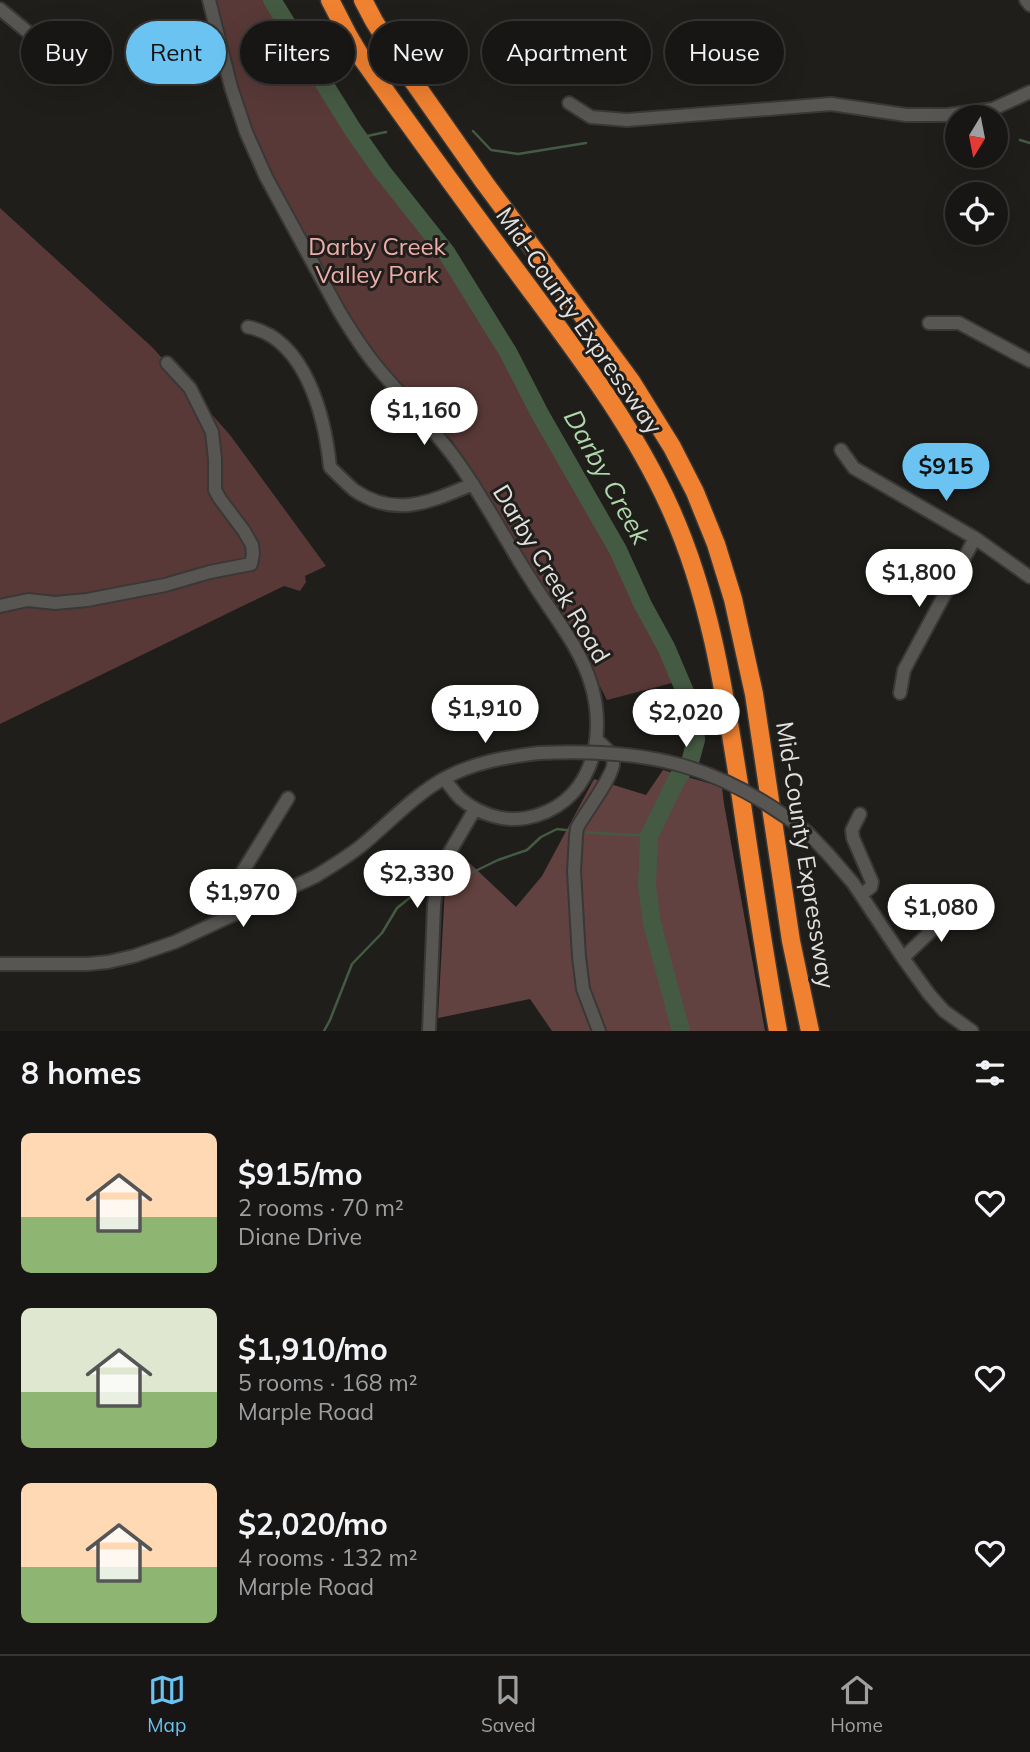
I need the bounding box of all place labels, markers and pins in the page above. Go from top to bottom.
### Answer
pin: $1,160 [367,388,481,447]
pin: $915 [905,444,987,503]
pin: $1,800 [862,550,976,609]
pin: $1,910 [428,686,542,745]
pin: $2,020 [629,690,743,749]
pin: $2,330 [360,850,474,910]
pin: $1,970 [186,870,300,929]
pin: $1,080 [884,884,998,944]

